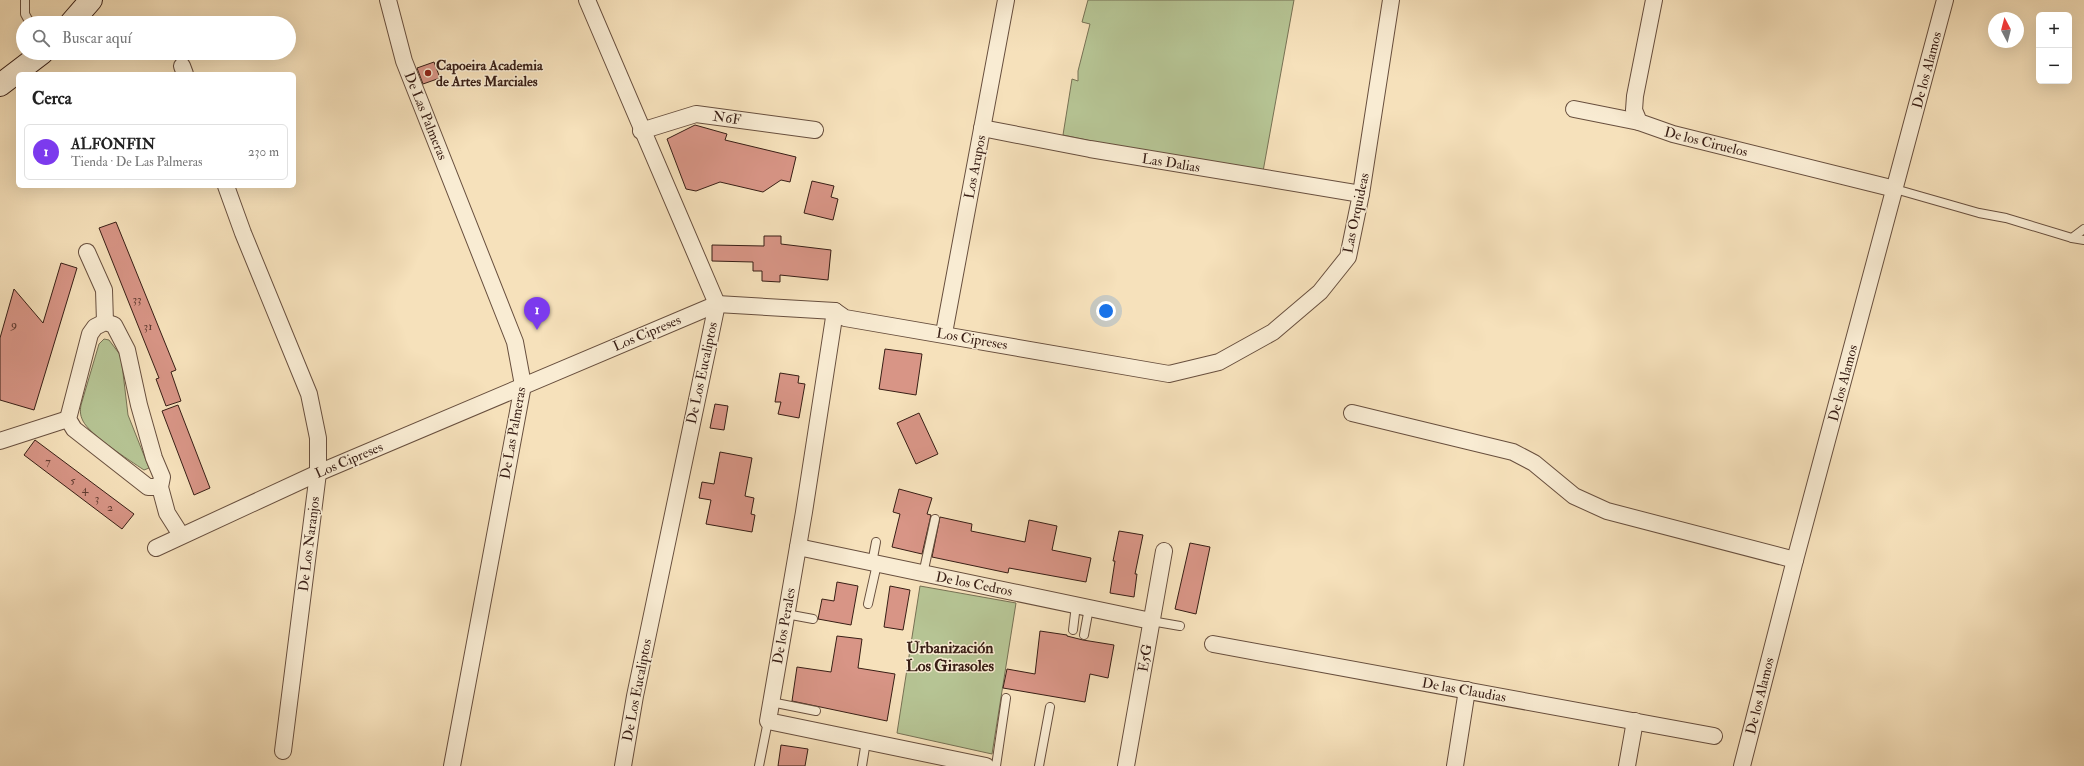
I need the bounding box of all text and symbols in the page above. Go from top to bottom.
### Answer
north arrow [1988,12,2024,48]
map controls [2036,12,2072,84]
button: + [2036,12,2072,48]
search box [16,16,296,60]
icon: search [30,27,52,49]
text: Buscar aquí [62,29,131,48]
street label: De los Alamos [1909,30,1945,110]
button: − [2036,48,2072,84]
place label: Capoeira Academia de Artes Marciales [436,57,544,90]
marker: Capoeira Academia de Artes Marciales [423,68,433,78]
street label: De Las Palmeras [401,69,451,163]
text: Cerca [32,88,72,109]
street label: N6F [712,108,742,128]
street label: De los Ciruelos [1662,123,1750,161]
street label: Los Arupos [960,133,991,201]
text: ALFONFIN [71,135,155,154]
text: 1 [44,144,48,160]
text: 230 m [248,144,279,160]
street label: Las Dalias [1141,150,1201,176]
text: Tienda · De Las Palmeras [71,154,203,170]
street label: Las Orquideas [1339,171,1373,255]
house number: 33 [132,292,142,307]
pin: 1 [524,297,550,330]
your location [1096,301,1116,321]
street label: Los Cipreses [611,311,684,356]
house number: 9 [10,317,17,332]
house number: 31 [144,319,152,334]
street label: De Los Eucaliptos [683,320,722,426]
street label: Los Cipreses [935,324,1009,355]
street label: De los Alamos [1825,343,1861,423]
street label: De Las Palmeras [497,385,530,481]
street label: Los Cipreses [313,438,386,483]
house number: 7 [45,454,51,469]
house number: 5 [70,473,76,488]
house number: 4 [82,482,89,497]
house number: 3 [95,491,99,506]
street label: De Los Naranjos [295,495,323,593]
house number: 2 [107,500,113,515]
street label: De los Cedros [934,568,1014,600]
street label: De los Perales [769,586,799,665]
street label: De Los Eucaliptos [619,637,656,743]
district label: Urbanización Los Girasoles [906,638,994,676]
street label: E5G [1134,643,1156,673]
street label: De los Alamos [1742,656,1778,736]
street label: De las Claudias [1421,674,1508,706]

